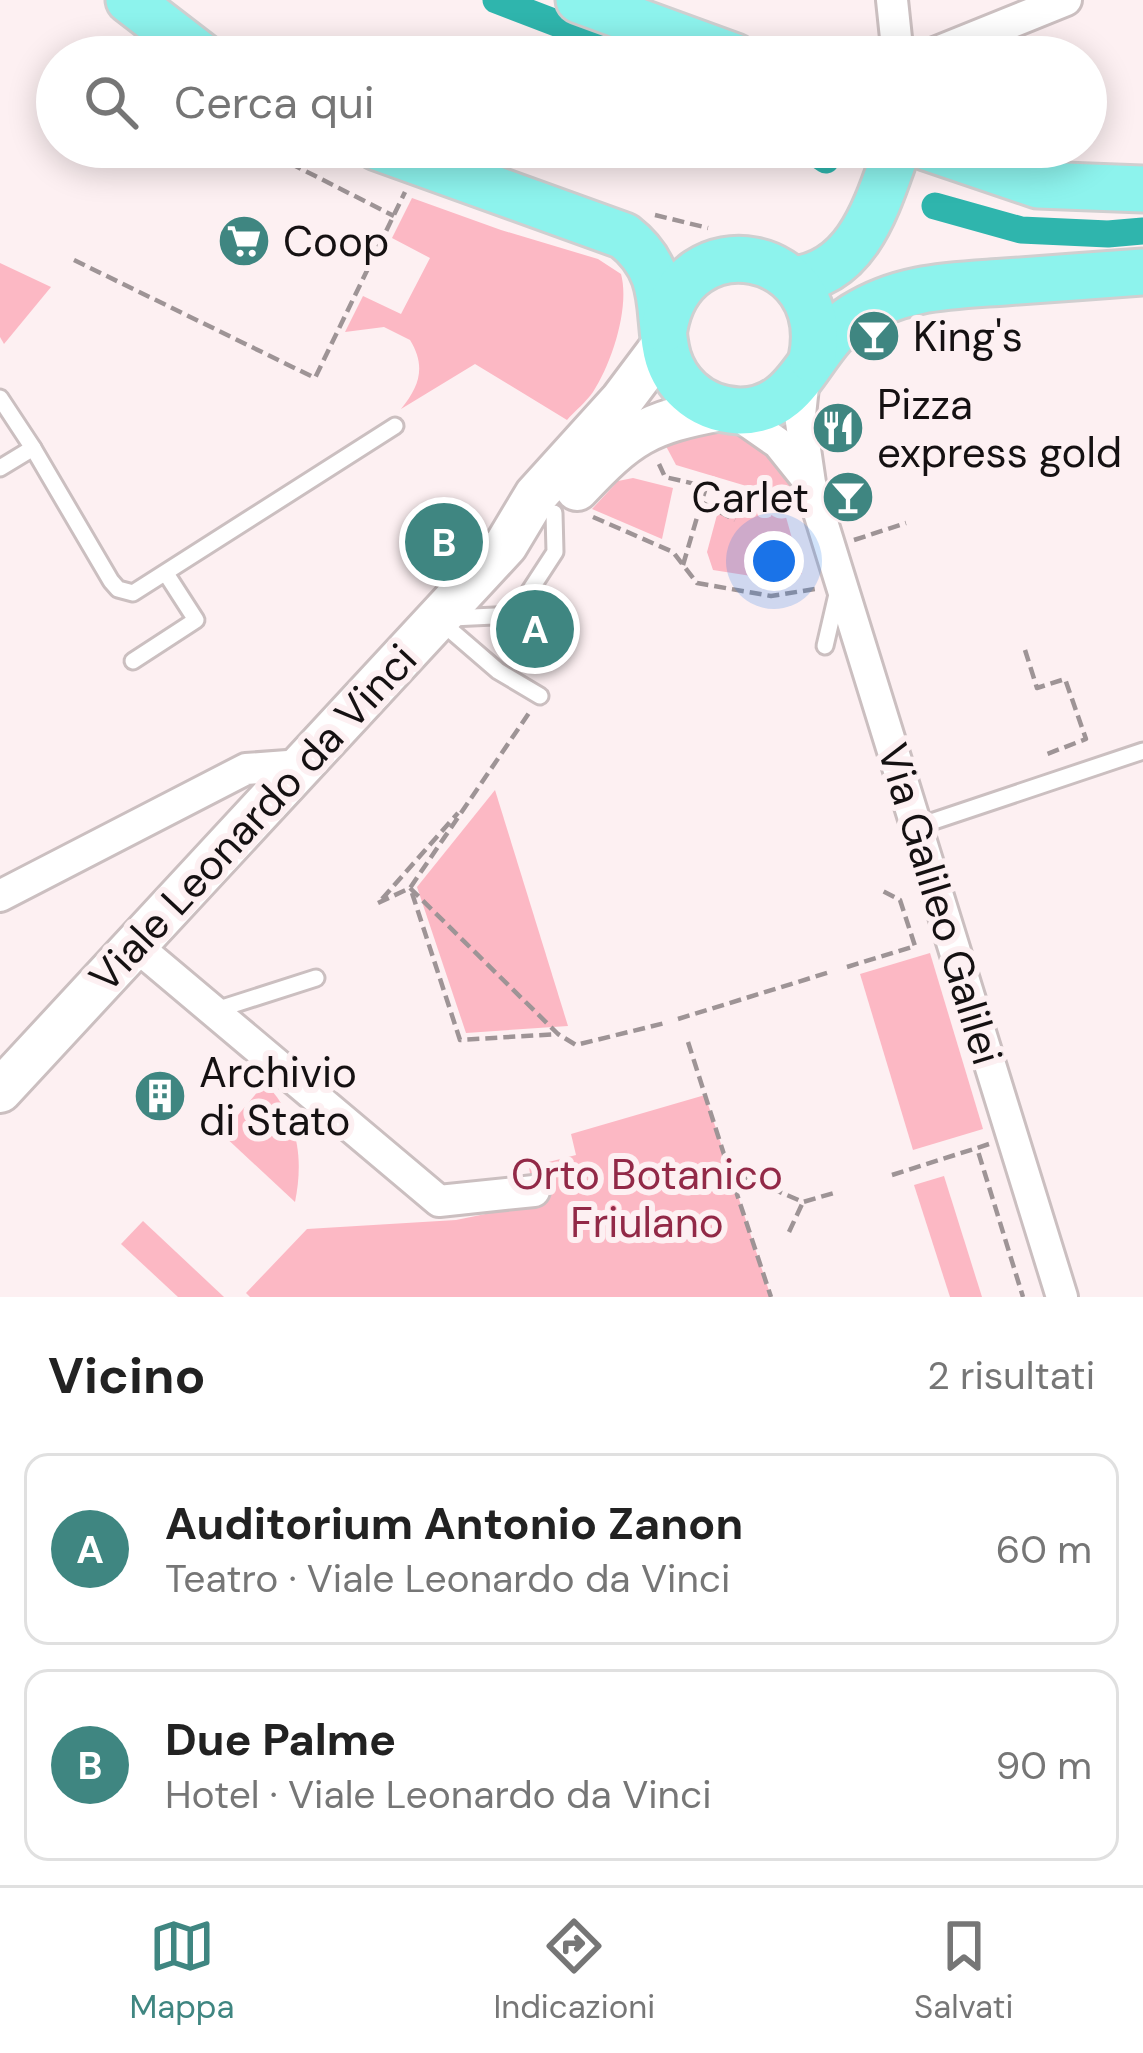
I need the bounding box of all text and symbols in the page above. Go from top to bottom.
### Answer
search box [36,36,1107,168]
icon: search [78,69,144,135]
text: Cerca qui [174,73,375,132]
supermarket icon: Coop [216,213,272,269]
place label: Coop [283,214,389,269]
bar icon: King's [846,308,902,364]
place label: King's [913,309,1023,364]
place label: Pizza express gold [877,377,1122,480]
restaurant icon: Pizza express gold [810,400,866,456]
bar icon: Carlet [820,469,876,525]
place label: Carlet [692,470,809,525]
pin: B [405,497,483,587]
your location [744,531,804,591]
pin: A [496,584,574,674]
street label: Viale Leonardo da Vinci [77,632,429,1004]
street label: Via Galileo Galilei [865,737,1015,1071]
place label: Archivio di Stato [199,1045,357,1148]
building icon: Archivio di Stato [132,1068,188,1124]
park label: Orto Botanico Friulano [511,1147,783,1250]
text: Vicino [48,1342,206,1409]
text: 2 risultati [927,1350,1095,1401]
text: Auditorium Antonio Zanon [165,1494,743,1553]
text: A [76,1524,104,1575]
text: 60 m [996,1524,1092,1575]
text: Teatro · Viale Leonardo da Vinci [165,1553,730,1604]
text: Due Palme [165,1710,396,1769]
text: B [78,1740,102,1791]
text: 90 m [996,1740,1092,1791]
text: Hotel · Viale Leonardo da Vinci [165,1769,712,1820]
tab: Mappa [130,1913,234,2028]
tab: Indicazioni [494,1913,655,2028]
tab: Salvati [914,1913,1013,2028]

